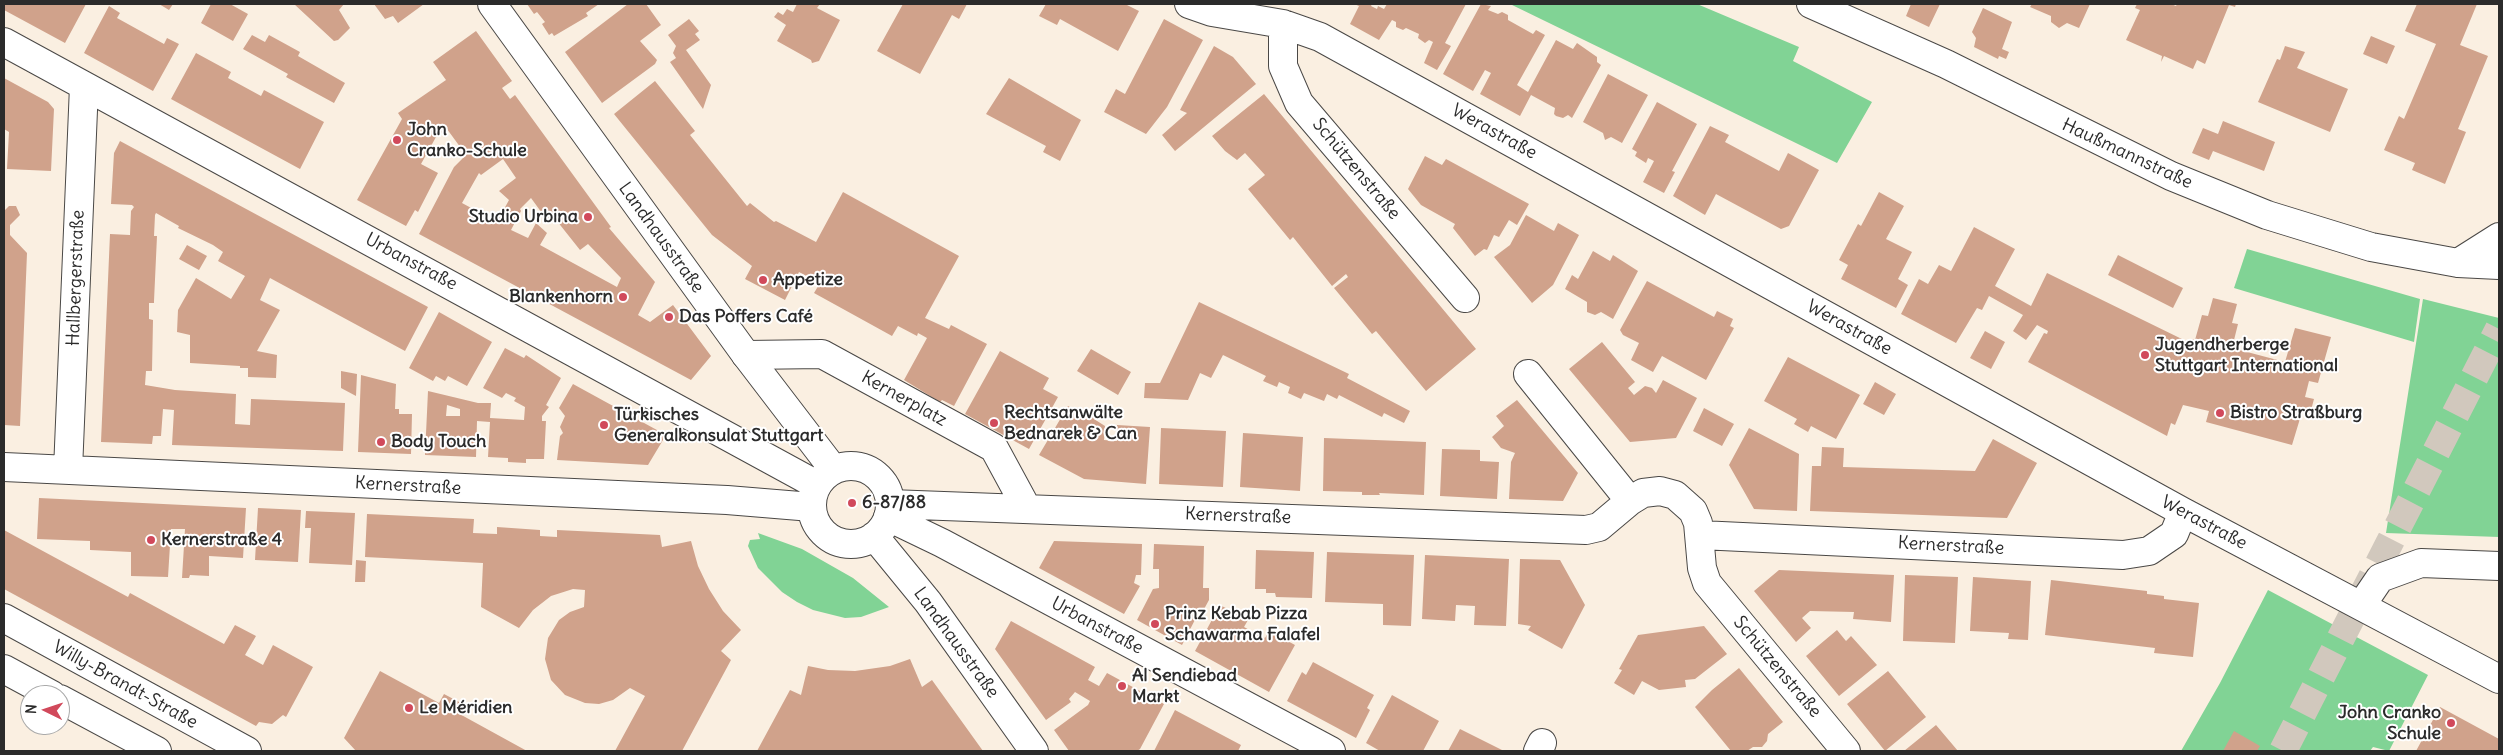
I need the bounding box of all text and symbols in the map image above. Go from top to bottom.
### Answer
street label: Werastraße [1448,100,1540,164]
street label: Schützenstraße [1307,114,1405,224]
street label: Haußmannstraße [2058,114,2196,194]
place label: John Cranko-Schule [407,119,527,162]
marker: John Cranko-Schule [391,134,403,146]
street label: Landhausstraße [614,178,708,298]
place label: Studio Urbina [469,206,578,228]
street label: Hallbergerstraße [63,210,89,346]
marker: Studio Urbina [582,211,594,223]
street label: Urbanstraße [361,229,461,295]
place label: Appetize [773,269,843,291]
marker: Appetize [757,274,769,286]
place label: Blankenhorn [509,286,613,308]
marker: Blankenhorn [617,291,629,303]
street label: Werastraße [1803,296,1895,360]
place label: Das Poffers Café [679,306,813,328]
marker: Das Poffers Café [663,311,675,323]
place label: Jugendherberge Stuttgart International [2155,334,2338,376]
marker: Jugendherberge Stuttgart International [2139,349,2151,361]
street label: Kernerplatz [857,367,951,431]
place label: Rechtsanwälte Bednarek & Can [1004,402,1137,444]
place label: Bistro Straßburg [2230,402,2362,424]
place label: Türkisches Generalkonsulat Stuttgart [614,404,823,446]
marker: Bistro Straßburg [2214,407,2226,419]
marker: Rechtsanwälte Bednarek & Can [988,417,1000,429]
marker: Türkisches Generalkonsulat Stuttgart [598,419,610,431]
place label: Body Touch [391,431,486,453]
marker: Body Touch [375,436,387,448]
street label: Kernerstraße [354,472,462,500]
street label: Werastraße [2157,491,2251,555]
place label: 6-87/88 [862,492,926,514]
marker: 6-87/88 [846,497,858,509]
street label: Kernerstraße [1184,503,1292,529]
place label: Kernerstraße 4 [161,529,282,551]
street label: Kernerstraße [1897,532,2005,560]
marker: Kernerstraße 4 [145,534,157,546]
street label: Landhausstraße [909,583,1003,703]
street label: Urbanstraße [1047,593,1147,659]
place label: Prinz Kebab Pizza Schawarma Falafel [1165,603,1320,646]
street label: Schützenstraße [1728,612,1826,722]
marker: Prinz Kebab Pizza Schawarma Falafel [1149,618,1161,630]
street label: Willy-Brandt-Straße [49,636,201,734]
place label: Al Sendiebad Markt [1132,665,1237,708]
marker: Al Sendiebad Markt [1116,680,1128,692]
north arrow [20,685,70,735]
place label: Le Méridien [419,697,513,719]
marker: Le Méridien [403,702,415,714]
place label: John Cranko Schule [2338,702,2441,744]
text: N [22,704,40,714]
marker: John Cranko Schule [2445,717,2457,729]

